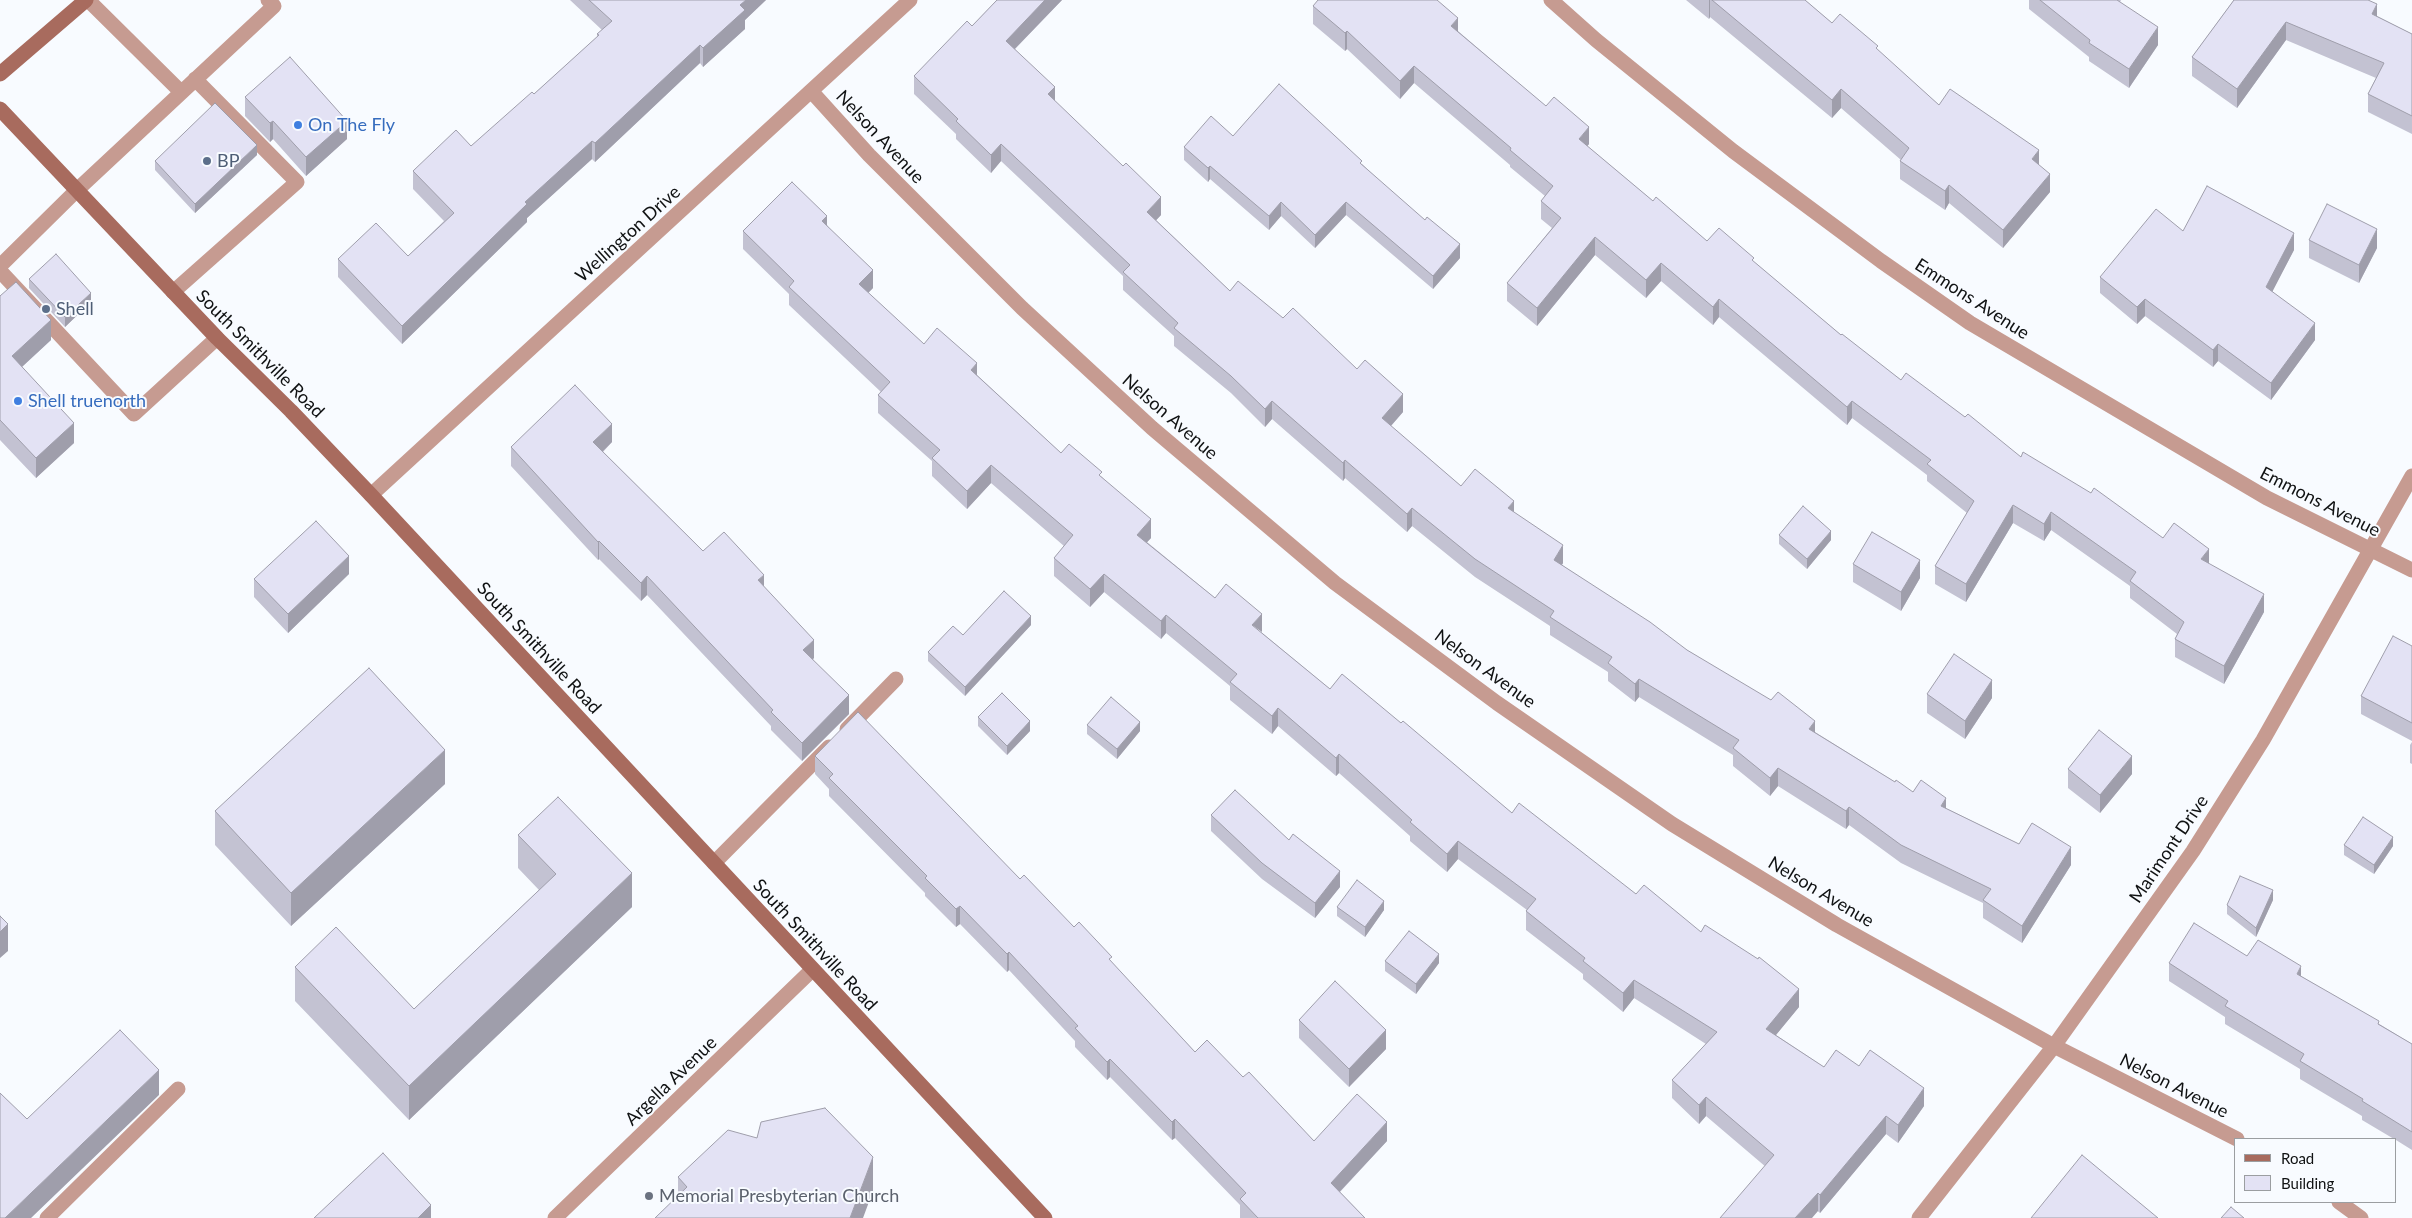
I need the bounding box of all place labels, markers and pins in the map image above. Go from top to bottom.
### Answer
place label: On The Fly [308,114,395,136]
marker: On The Fly [292,119,304,131]
place label: BP [217,150,239,172]
marker: BP [201,155,213,167]
place label: Shell [56,298,94,320]
marker: Shell [40,303,52,315]
place label: Shell truenorth [28,390,146,412]
marker: Shell truenorth [12,395,24,407]
place label: Memorial Presbyterian Church [659,1185,899,1207]
marker: Memorial Presbyterian Church [643,1190,655,1202]

